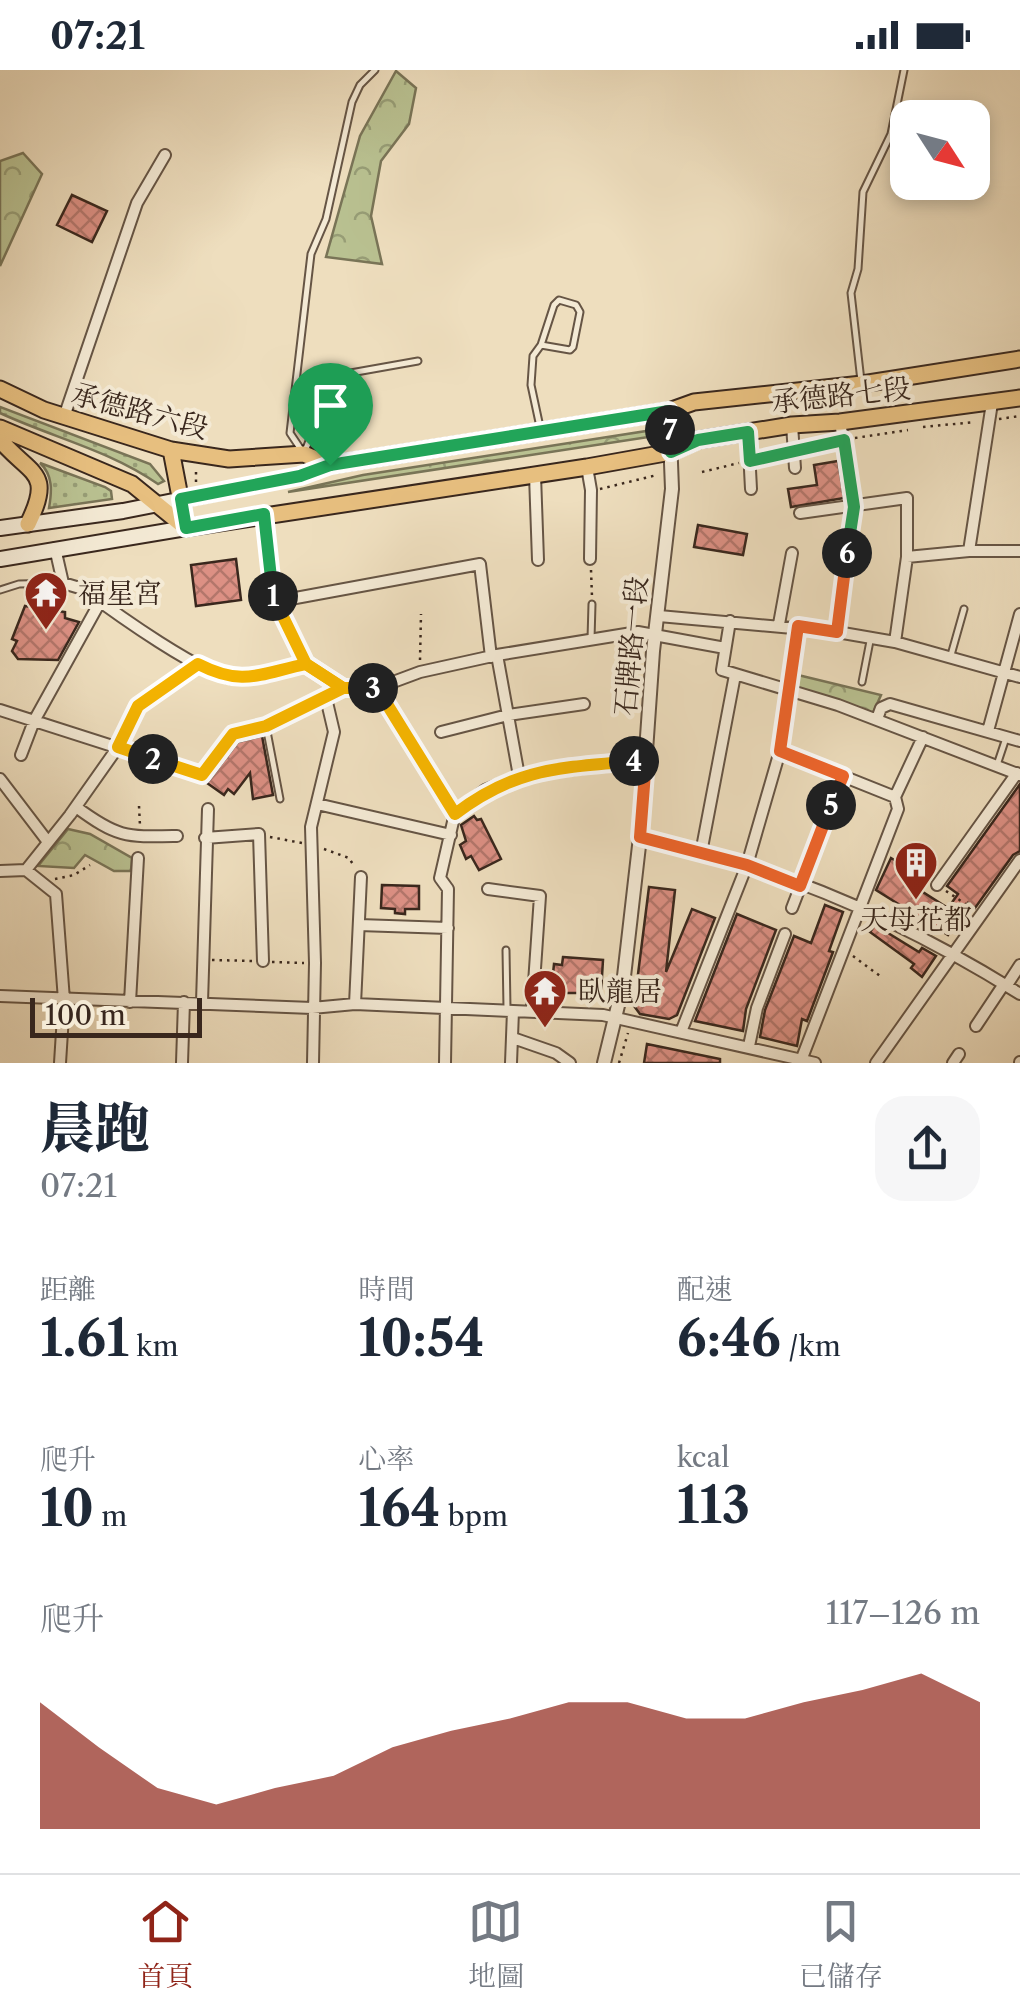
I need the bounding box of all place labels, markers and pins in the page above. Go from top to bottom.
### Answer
pin [288,363,373,466]
pin: 7 [645,405,695,455]
pin: 6 [822,528,872,578]
temple icon: 福星宮 [23,570,69,631]
pin: 1 [248,571,298,621]
place label: 福星宮 [78,576,162,610]
pin: 3 [348,663,398,713]
pin: 2 [128,734,178,784]
pin: 4 [609,736,659,786]
pin: 5 [806,780,856,830]
building icon: 天母花都 [893,840,939,901]
place label: 天母花都 [860,902,972,936]
temple icon: 臥龍居 [522,968,568,1029]
place label: 臥龍居 [578,974,662,1008]

